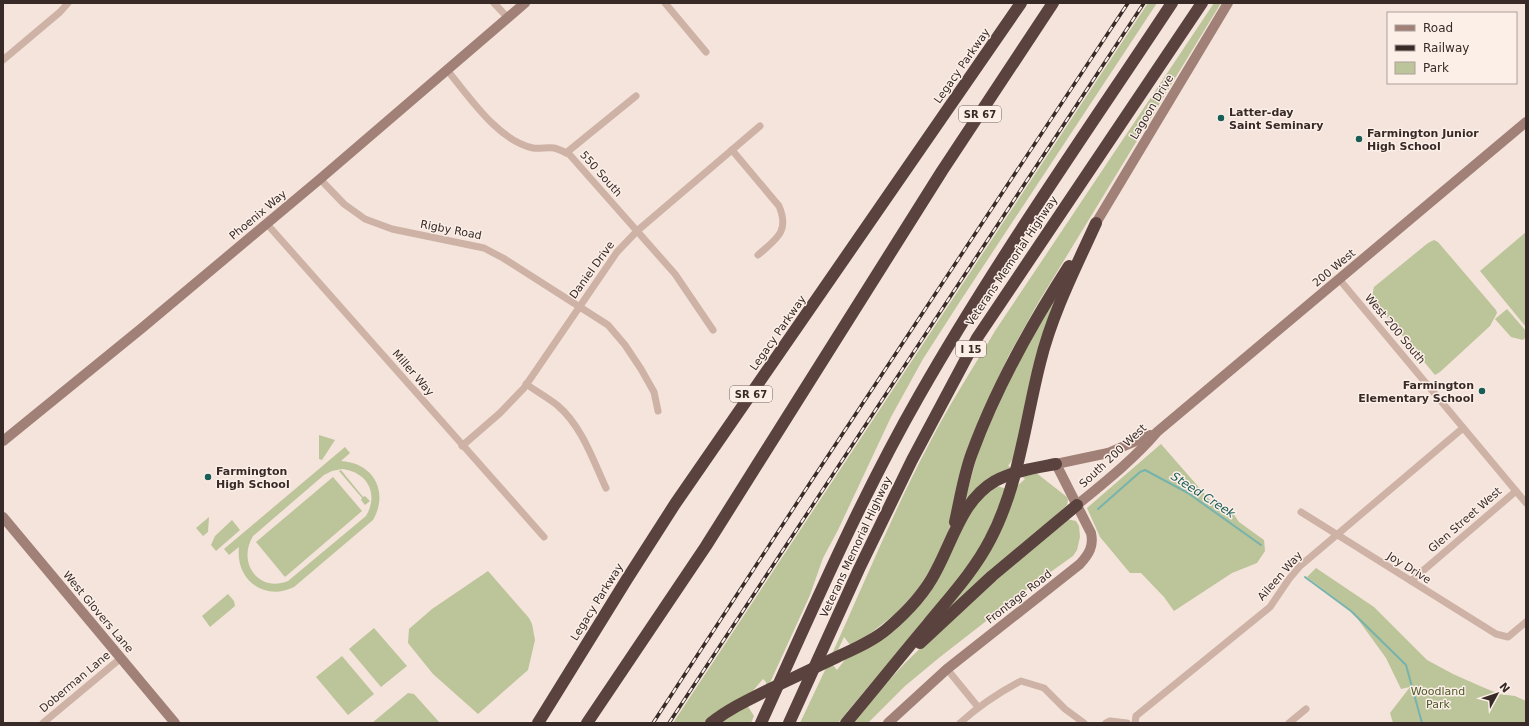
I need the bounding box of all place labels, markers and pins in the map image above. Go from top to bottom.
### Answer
place label: Latter-day Saint Seminary [1229,106,1324,132]
marker: Latter-day Saint Seminary [1216,113,1226,123]
place label: Farmington Junior High School [1367,127,1479,153]
marker: Farmington Junior High School [1354,134,1364,144]
place label: Farmington Elementary School [1358,379,1474,405]
marker: Farmington Elementary School [1477,386,1487,396]
place label: Farmington High School [216,465,290,491]
marker: Farmington High School [203,472,213,482]

